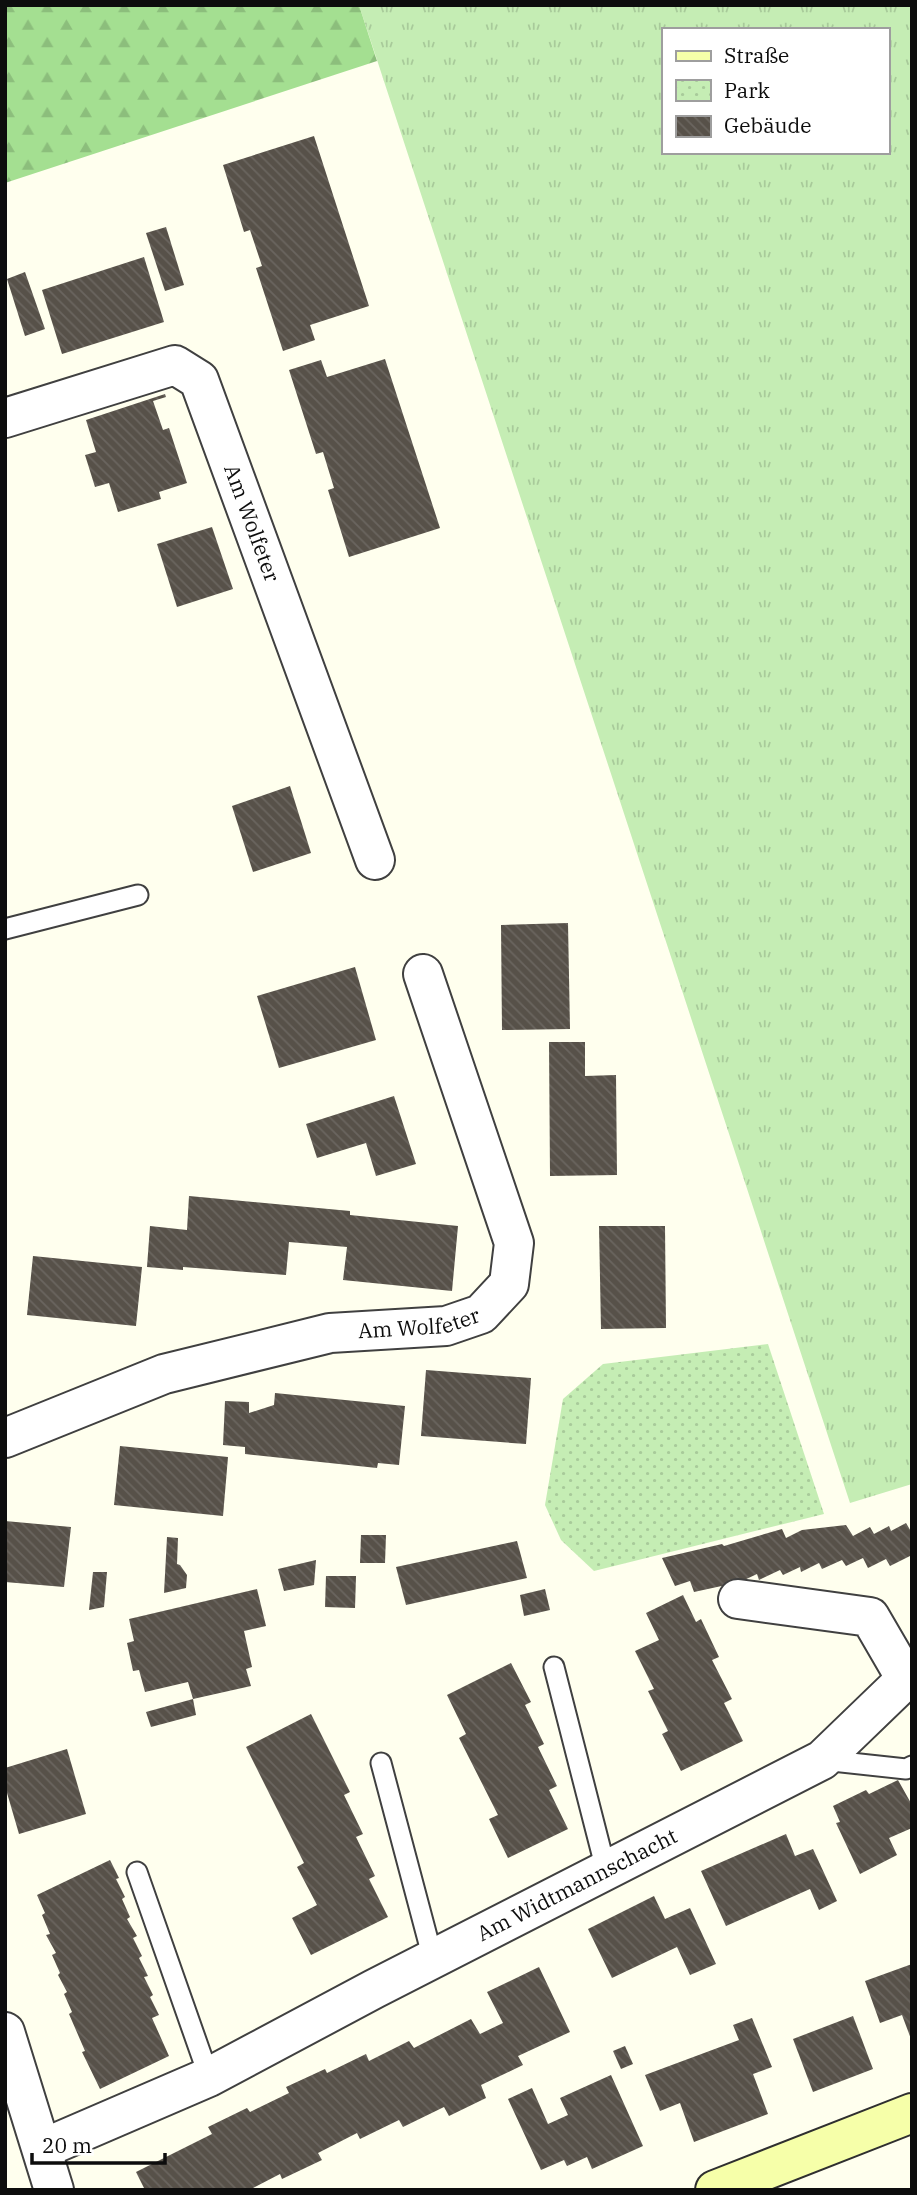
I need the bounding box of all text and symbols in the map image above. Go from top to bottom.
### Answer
legend [662,28,889,154]
text: Straße [724,41,789,69]
text: Park [724,76,771,104]
text: Gebäude [724,111,812,139]
street label: Am Wolfeter [218,460,287,586]
street label: Am Wolfeter [357,1300,484,1344]
street label: Am Widtmannschacht [472,1821,682,1947]
scale bar [32,2122,164,2166]
text: 20 m [42,2131,92,2159]

